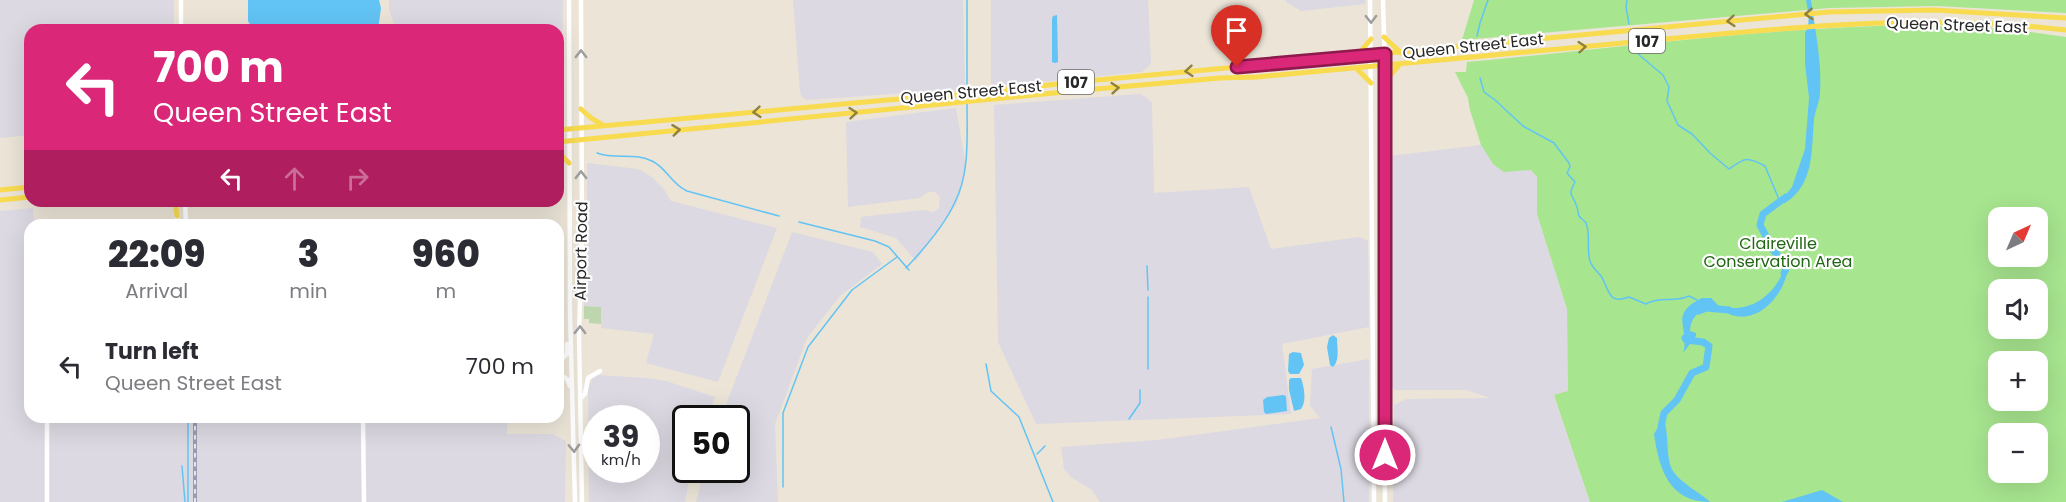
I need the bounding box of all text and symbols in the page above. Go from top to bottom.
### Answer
pin [1211,5,1262,67]
one-way arrow [1804,7,1813,20]
street label: Queen Street East [1886,11,2028,39]
icon: arrive [1220,14,1253,47]
one-way arrow [1726,14,1735,27]
one-way arrow [1364,15,1377,24]
street label: Queen Street East [1401,27,1545,65]
road number: 107 [1629,29,1665,53]
text: 700 m [153,38,284,97]
one-way arrow [1578,41,1587,54]
icon: left [54,48,132,126]
one-way arrow [575,50,587,59]
one-way arrow [1184,64,1193,77]
road number: 107 [1058,70,1094,94]
street label: Queen Street East [900,74,1043,110]
one-way arrow [1111,82,1120,95]
text: Queen Street East [153,94,392,131]
one-way arrow [753,105,762,118]
one-way arrow [848,107,857,120]
one-way arrow [671,124,680,137]
icon: left [215,162,248,195]
icon: ahead [278,162,311,195]
icon: right [341,162,374,195]
one-way arrow [575,171,587,180]
street label: Airport Road [569,201,593,301]
north arrow [1988,207,2048,267]
map controls [1988,207,2048,483]
text: 22:09 [108,229,205,280]
text: 3 [297,229,319,280]
text: 960 [412,229,480,280]
park label: Claireville Conservation Area [1704,232,1852,273]
text: Arrival [125,277,188,305]
text: min [289,277,328,305]
text: m [436,277,456,305]
button: sound [1988,279,2048,339]
one-way arrow [574,325,586,334]
text: Turn left [105,336,199,367]
icon: left [54,350,87,383]
text: 700 m [466,351,534,382]
button: + [1988,351,2048,411]
text: Queen Street East [105,369,282,397]
speed limit sign: 50 [672,405,750,483]
text: 39 [603,415,639,458]
position arrow [1353,423,1417,487]
button: − [1988,423,2048,483]
one-way arrow [568,443,581,452]
text: km/h [601,449,641,470]

